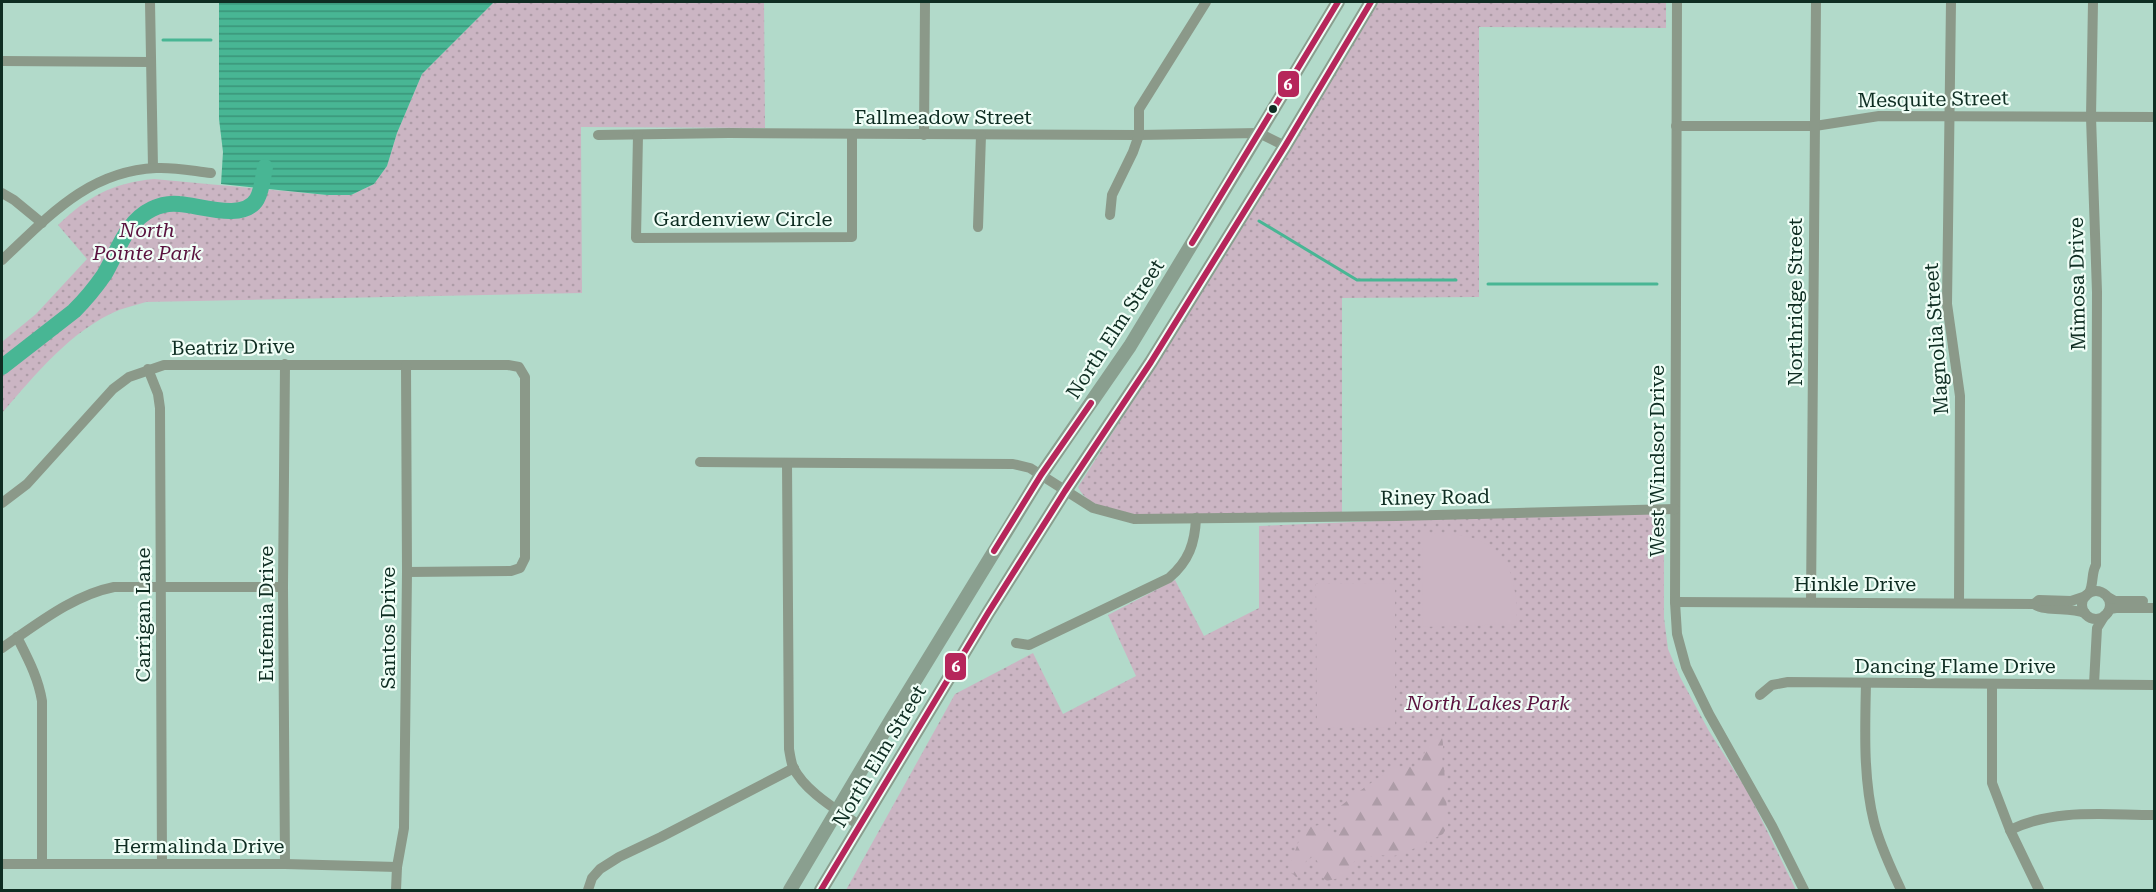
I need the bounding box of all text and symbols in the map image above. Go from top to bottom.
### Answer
line badge: 6 [1277,70,1300,98]
text: 6 [1284,75,1293,94]
street label: Mesquite Street [1857,86,2009,112]
unlabelled marker [1267,103,1279,115]
street label: Fallmeadow Street [854,105,1032,129]
street label: Gardenview Circle [654,207,832,231]
street label: Northridge Street [1783,217,1807,386]
street label: Mimosa Drive [2064,217,2090,351]
park label: North Pointe Park [92,218,202,265]
street label: North Elm Street [1061,254,1169,403]
street label: Magnolia Street [1919,262,1953,416]
street label: Beatriz Drive [171,334,295,360]
street label: West Windsor Drive [1645,365,1669,557]
street label: Riney Road [1380,484,1490,510]
street label: Eufemia Drive [254,546,278,682]
street label: Carrigan Lane [131,547,155,683]
street label: Santos Drive [376,567,400,689]
street label: Hinkle Drive [1794,572,1916,596]
line badge: 6 [944,652,967,681]
street label: Dancing Flame Drive [1854,654,2056,678]
text: 6 [952,657,961,676]
street label: North Elm Street [827,680,931,831]
park label: North Lakes Park [1405,691,1570,715]
street label: Hermalinda Drive [113,834,285,858]

